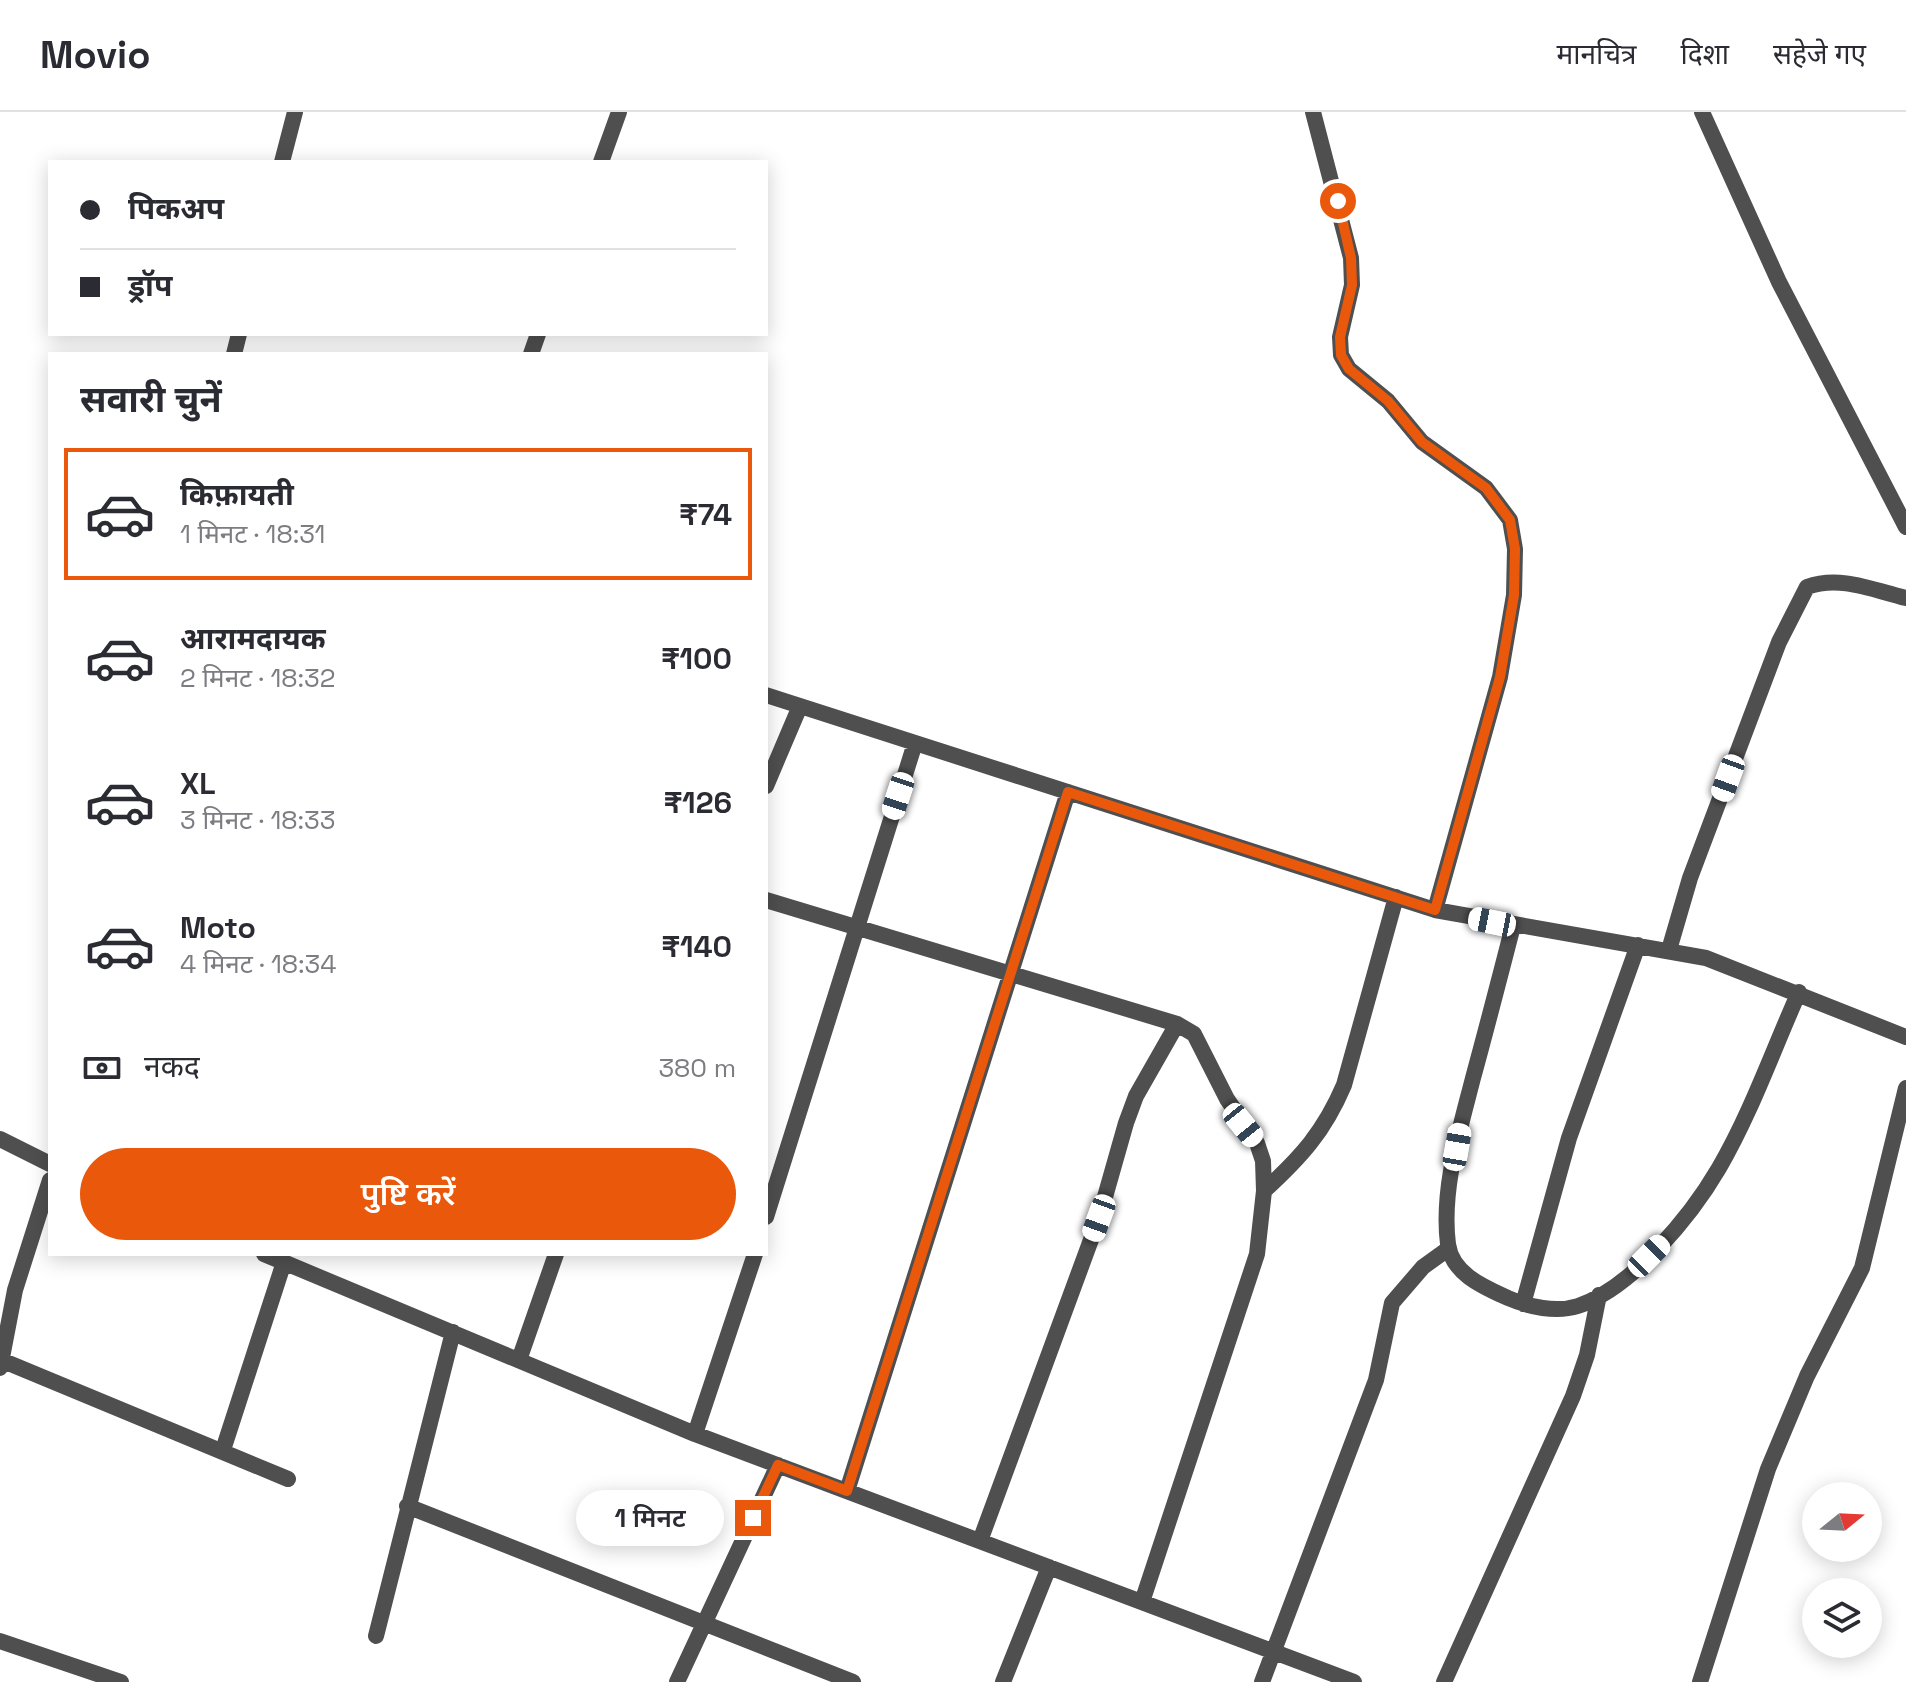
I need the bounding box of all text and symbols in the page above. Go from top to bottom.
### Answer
text: Movio [40,31,150,79]
text: मानचित्र [1557,36,1637,72]
text: दिशा [1681,36,1729,72]
text: सहेजे गए [1773,36,1866,72]
route start [1320,183,1356,219]
text: पिकअप [128,189,224,228]
text: ड्रॉप [128,266,172,305]
text: सवारी चुनें [80,377,222,423]
text: किफ़ायती [180,475,294,514]
icon: car [84,478,156,550]
text: ₹74 [679,495,732,534]
text: 1 मिनट · 18:31 [180,517,325,551]
text: आरामदायक [180,619,326,658]
icon: car [84,622,156,694]
text: ₹100 [661,639,732,678]
text: 2 मिनट · 18:32 [180,661,335,695]
car [1709,751,1747,805]
text: XL [180,764,216,803]
icon: car [84,766,156,838]
car [879,769,917,823]
text: ₹126 [663,783,732,822]
text: 3 मिनट · 18:33 [180,803,335,837]
car [1466,906,1518,938]
text: Moto [180,908,256,947]
icon: car [84,910,156,982]
text: ₹140 [661,927,732,966]
text: 4 मिनट · 18:34 [180,947,337,981]
icon: cash [80,1046,124,1090]
text: नकद [144,1047,200,1086]
text: 380 m [658,1051,736,1085]
car [1219,1099,1267,1151]
car [1441,1121,1473,1173]
button: पुष्टि करें [80,1148,736,1240]
car [1080,1191,1118,1245]
car [1624,1231,1674,1281]
north arrow [1802,1482,1882,1562]
map controls [1802,1482,1882,1658]
callout: 1 मिनट [577,1490,725,1546]
route end [735,1500,771,1536]
text: 1 मिनट [614,1501,686,1535]
button: layers [1802,1578,1882,1658]

